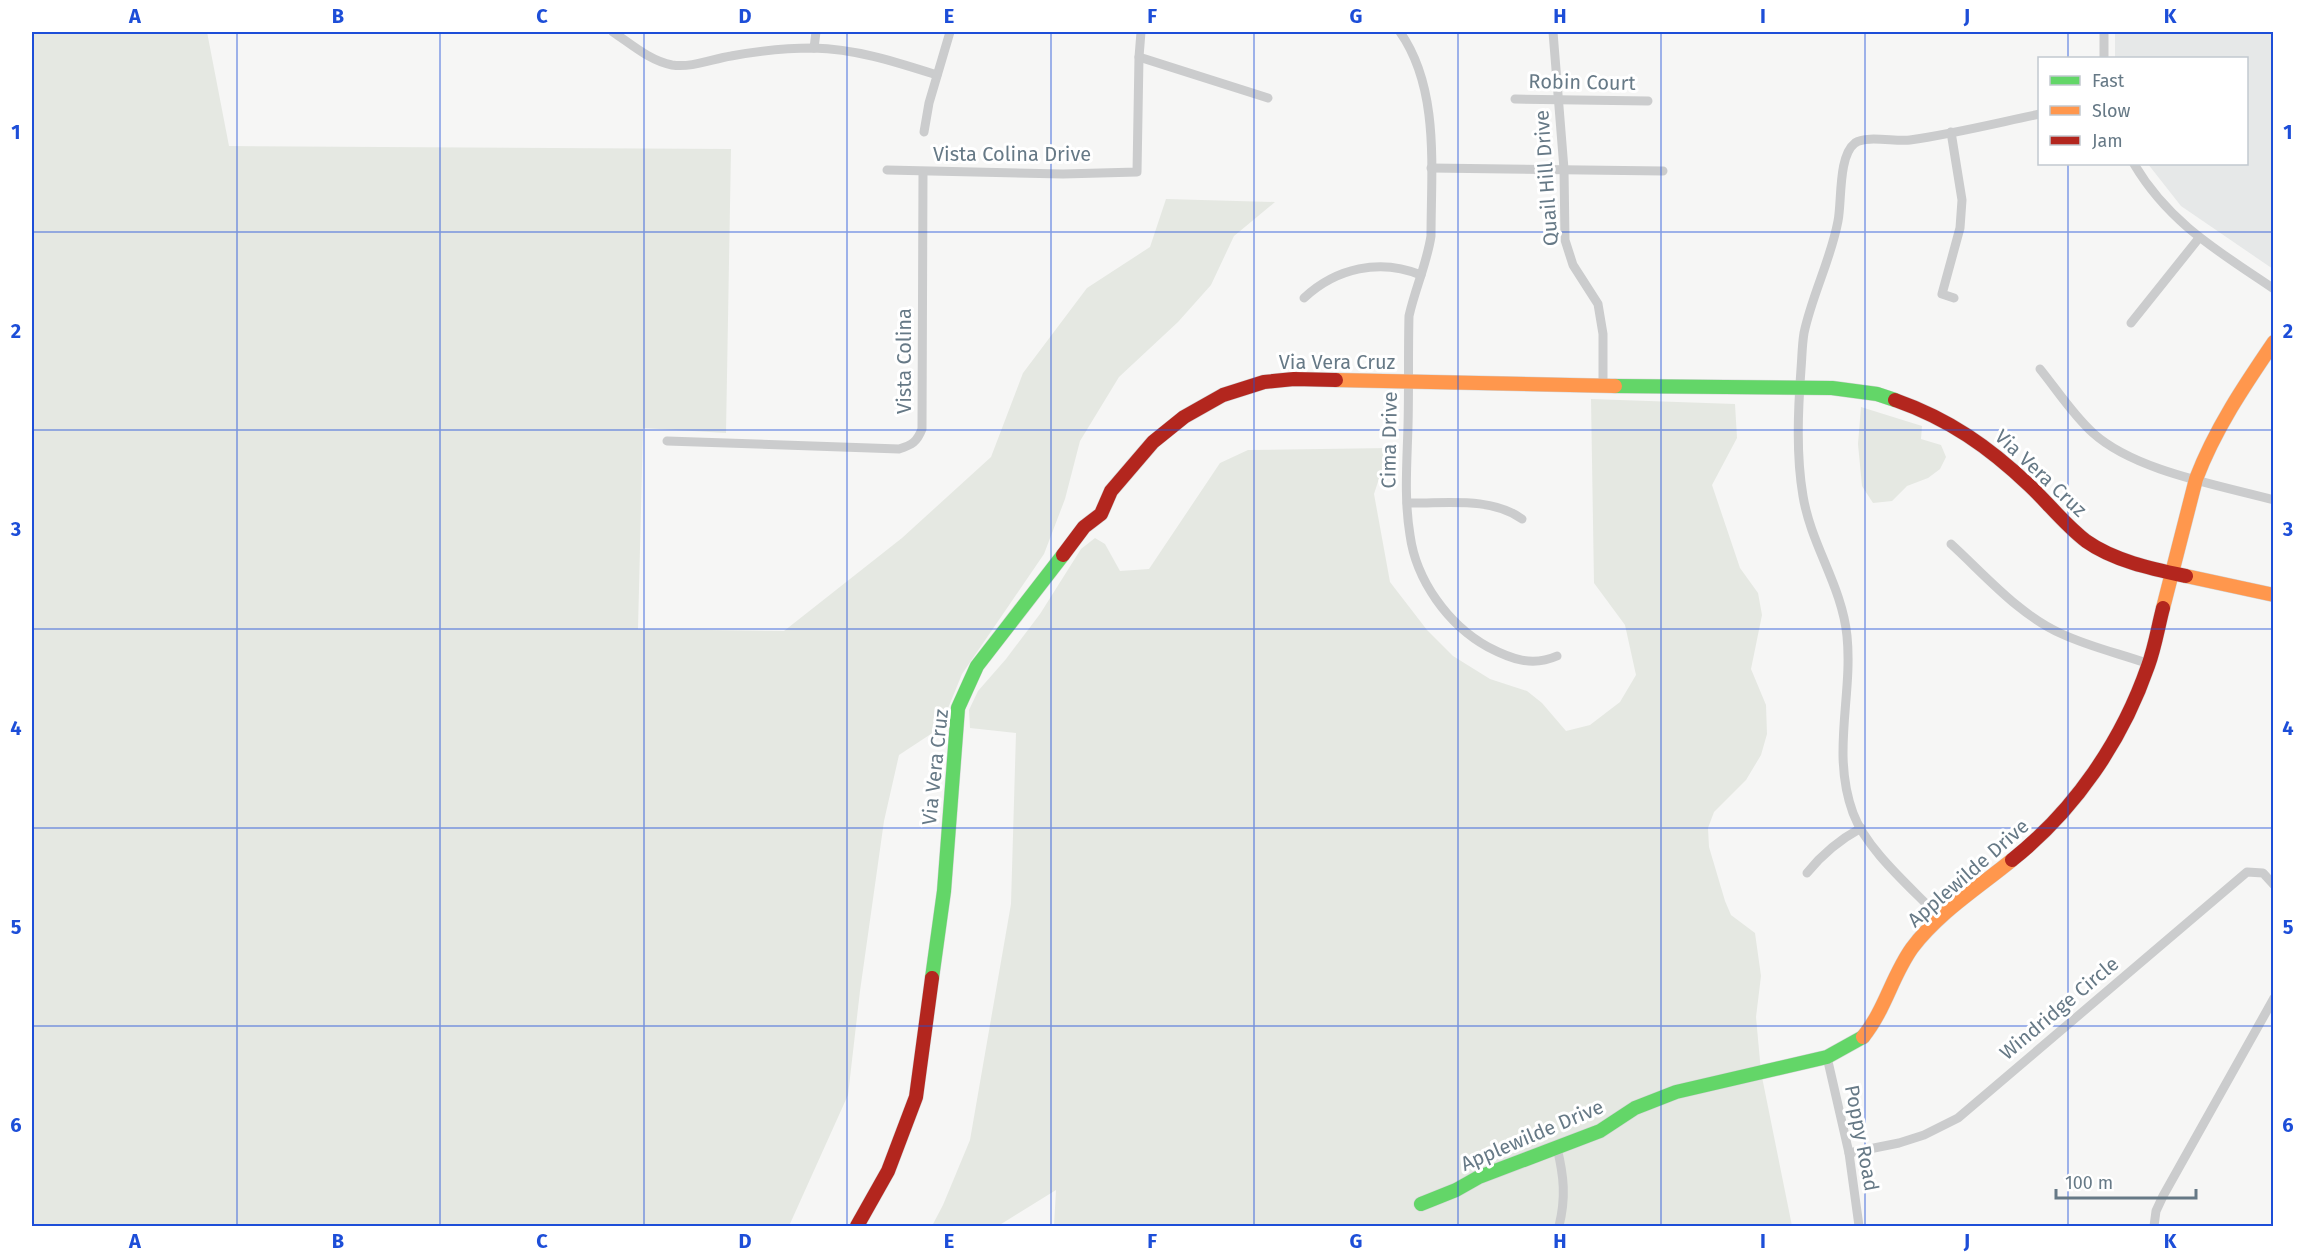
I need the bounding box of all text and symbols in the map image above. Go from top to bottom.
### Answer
text: A [128,4,142,28]
text: B [332,4,344,28]
text: C [536,4,548,28]
text: D [738,4,752,28]
text: E [944,4,954,28]
text: F [1147,4,1157,28]
text: G [1350,4,1362,28]
text: H [1553,4,1567,28]
text: I [1760,4,1766,28]
text: J [1963,4,1970,28]
text: K [2164,4,2177,28]
legend [2038,57,2248,165]
street label: Robin Court [1528,69,1637,95]
text: Fast [2092,70,2125,92]
text: Slow [2092,100,2131,122]
street label: Quail Hill Drive [1529,109,1563,247]
text: 1 [11,120,21,144]
text: 1 [2283,120,2293,144]
text: Jam [2092,130,2123,152]
street label: Vista Colina Drive [933,142,1091,166]
street label: Vista Colina [892,308,916,414]
text: 2 [11,319,21,343]
text: 2 [2283,319,2293,343]
street label: Via Vera Cruz [1279,350,1396,374]
street label: Cima Drive [1376,391,1402,489]
street label: Via Vera Cruz [1990,424,2092,522]
text: 3 [10,517,21,541]
text: 3 [2282,517,2293,541]
street label: Via Vera Cruz [917,707,953,826]
text: 4 [10,716,22,740]
text: 4 [2282,716,2294,740]
street label: Applewilde Drive [1903,814,2033,932]
text: 5 [11,915,22,939]
text: 5 [2283,915,2294,939]
street label: Windridge Circle [1995,951,2123,1065]
street label: Poppy Road [1840,1083,1884,1193]
street label: Applewilde Drive [1457,1094,1607,1176]
text: 6 [10,1113,22,1137]
text: 6 [2282,1113,2294,1137]
scale bar [2056,1162,2196,1200]
text: 100 m [2065,1172,2113,1194]
text: A [128,1229,142,1253]
text: B [332,1229,344,1253]
text: C [536,1229,548,1253]
text: D [738,1229,752,1253]
text: E [944,1229,954,1253]
text: F [1147,1229,1157,1253]
text: G [1350,1229,1362,1253]
text: H [1553,1229,1567,1253]
text: I [1760,1229,1766,1253]
text: J [1963,1229,1970,1253]
text: K [2164,1229,2177,1253]

